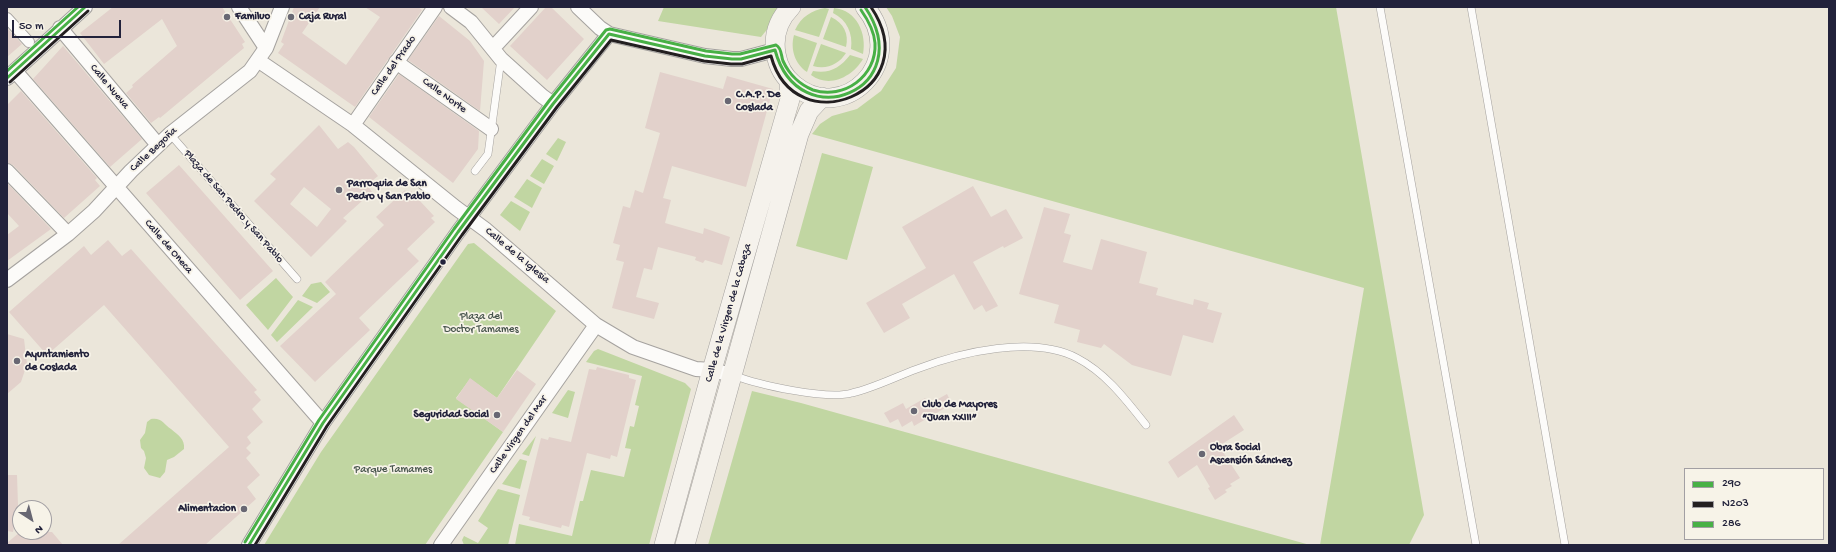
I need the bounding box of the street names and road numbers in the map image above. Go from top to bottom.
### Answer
street label: Calle del Prado [368,33,420,99]
street label: Calle Nueva [87,62,131,112]
street label: Calle Norte [419,75,469,117]
street label: Calle Begoña [128,125,180,175]
street label: Plaza de San Pedro y San Pablo [180,148,286,266]
street label: Calle de Oneca [141,217,195,277]
street label: Calle de la Iglesia [482,225,552,287]
street label: Calle de la Virgen de la Cabeza [703,242,755,384]
street label: Calle Virgen del Mar [487,393,551,477]

